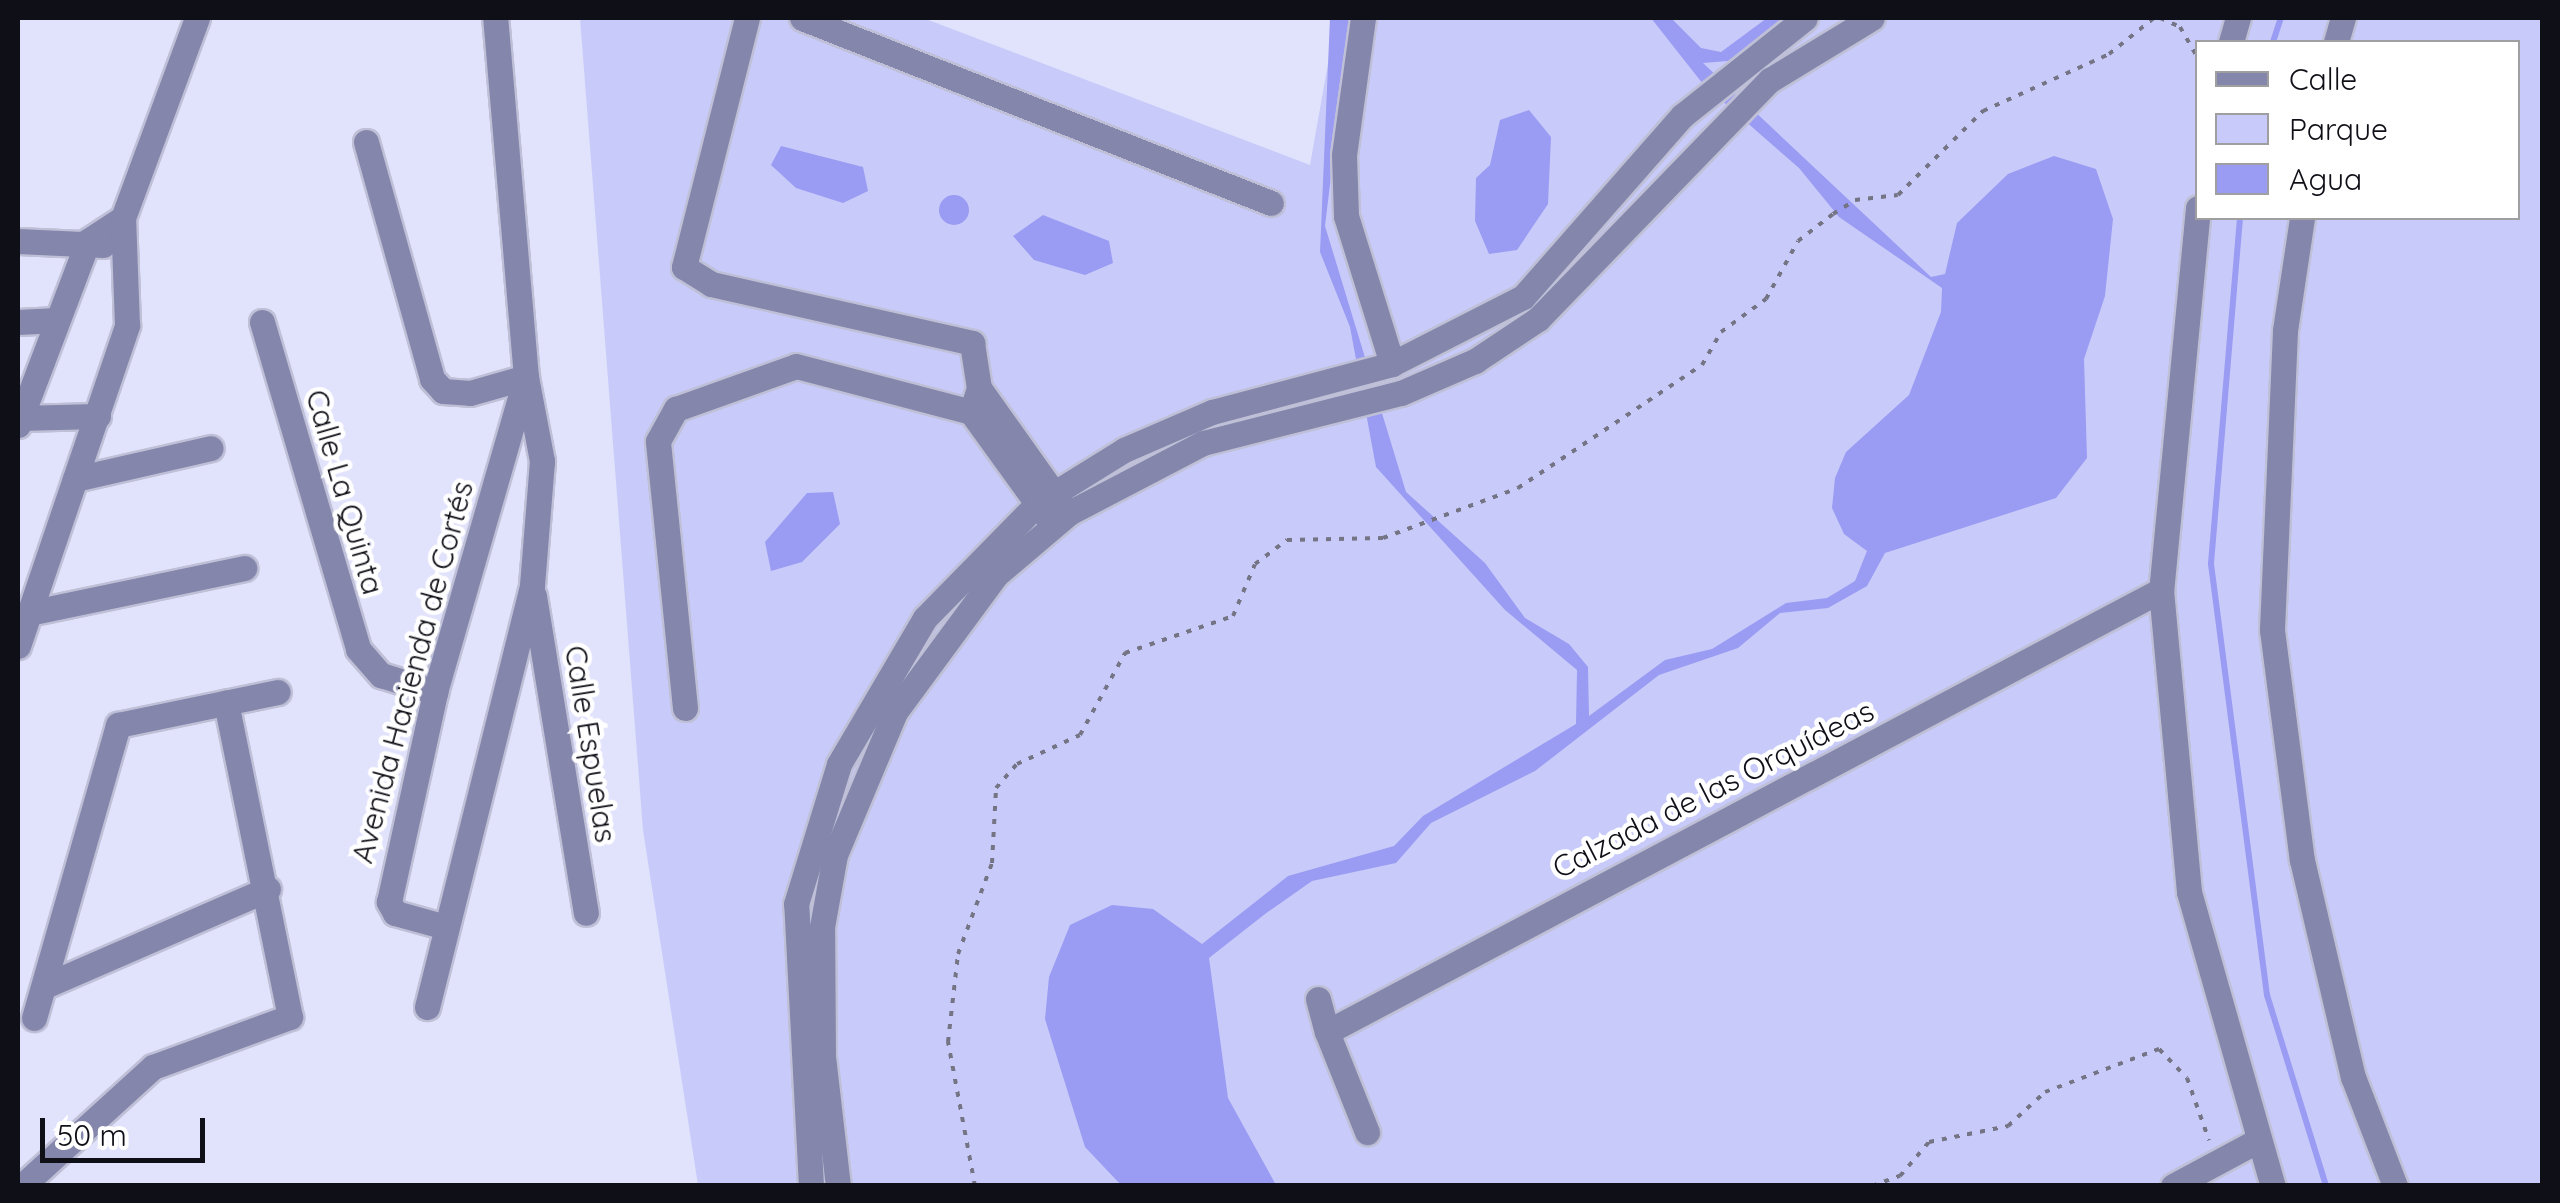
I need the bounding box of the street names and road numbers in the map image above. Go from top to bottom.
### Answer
street label: Calle La Quinta [299,386,391,598]
street label: Avenida Hacienda de Cortés [344,477,480,867]
street label: Calle Espuelas [558,643,624,845]
street label: Calzada de las Orquídeas [1546,692,1880,886]

